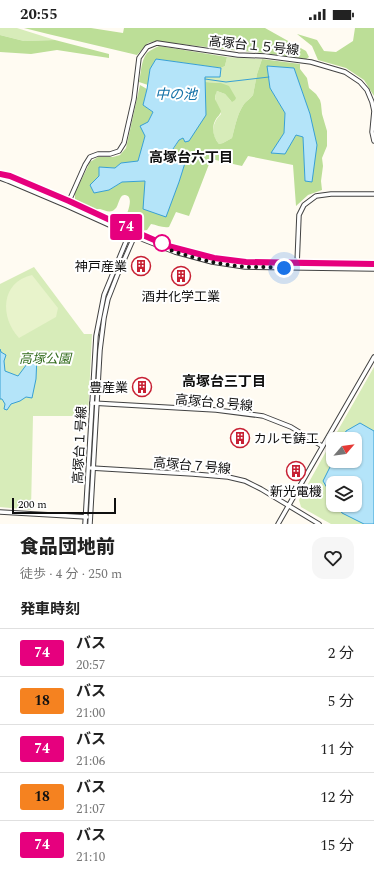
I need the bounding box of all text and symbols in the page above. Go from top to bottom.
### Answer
text: 20:55 [20,3,58,26]
street label: 高塚台１５号線 [208,31,300,61]
water label: 中の池 [155,84,199,105]
district label: 高塚台六丁目 [149,147,233,168]
line badge: 74 [108,214,144,240]
text: 74 [118,216,134,237]
unlabelled marker [153,234,171,252]
building icon: 神戸産業 [130,255,152,277]
place label: 神戸産業 [75,257,127,277]
your location [274,258,294,278]
building icon: 酒井化学工業 [170,265,192,287]
place label: 酒井化学工業 [142,287,220,307]
park label: 高塚公園 [19,349,73,369]
district label: 高塚台三丁目 [182,371,266,392]
building icon: 豊産業 [131,376,153,398]
place label: 豊産業 [89,378,128,398]
street label: 高塚台８号線 [174,390,254,416]
street label: 高塚台１号線 [68,406,92,485]
building icon: カルモ鋳工 [229,427,251,449]
place label: カルモ鋳工 [254,429,319,449]
north arrow [326,432,362,468]
map controls [326,432,362,512]
street label: 高塚台７号線 [152,453,232,479]
building icon: 新光電機 [285,460,307,482]
button: layers [326,476,362,512]
place label: 新光電機 [270,482,322,502]
scale bar [12,496,116,515]
text: 200 m [18,496,47,513]
text: 食品団地前 [20,533,115,562]
button: heart [312,537,354,579]
text: 徒歩 · 4 分 · 250 m [20,564,122,584]
text: 発車時刻 [20,598,80,621]
text: バス [76,632,106,655]
text: 74 [34,642,50,663]
text: 2 分 [328,642,354,665]
text: 20:57 [76,655,105,675]
text: バス [76,680,106,703]
text: 18 [34,690,50,711]
text: 5 分 [328,690,354,713]
text: 21:00 [76,703,105,723]
text: バス [76,728,106,751]
text: 74 [34,738,50,759]
text: 11 分 [320,738,354,761]
text: 21:06 [76,751,105,771]
text: バス [76,776,106,799]
text: 18 [34,786,50,807]
text: 12 分 [320,786,354,809]
text: 21:07 [76,799,105,819]
text: バス [76,824,106,847]
text: 74 [34,834,50,855]
text: 15 分 [320,834,354,857]
text: 21:10 [76,847,105,867]

